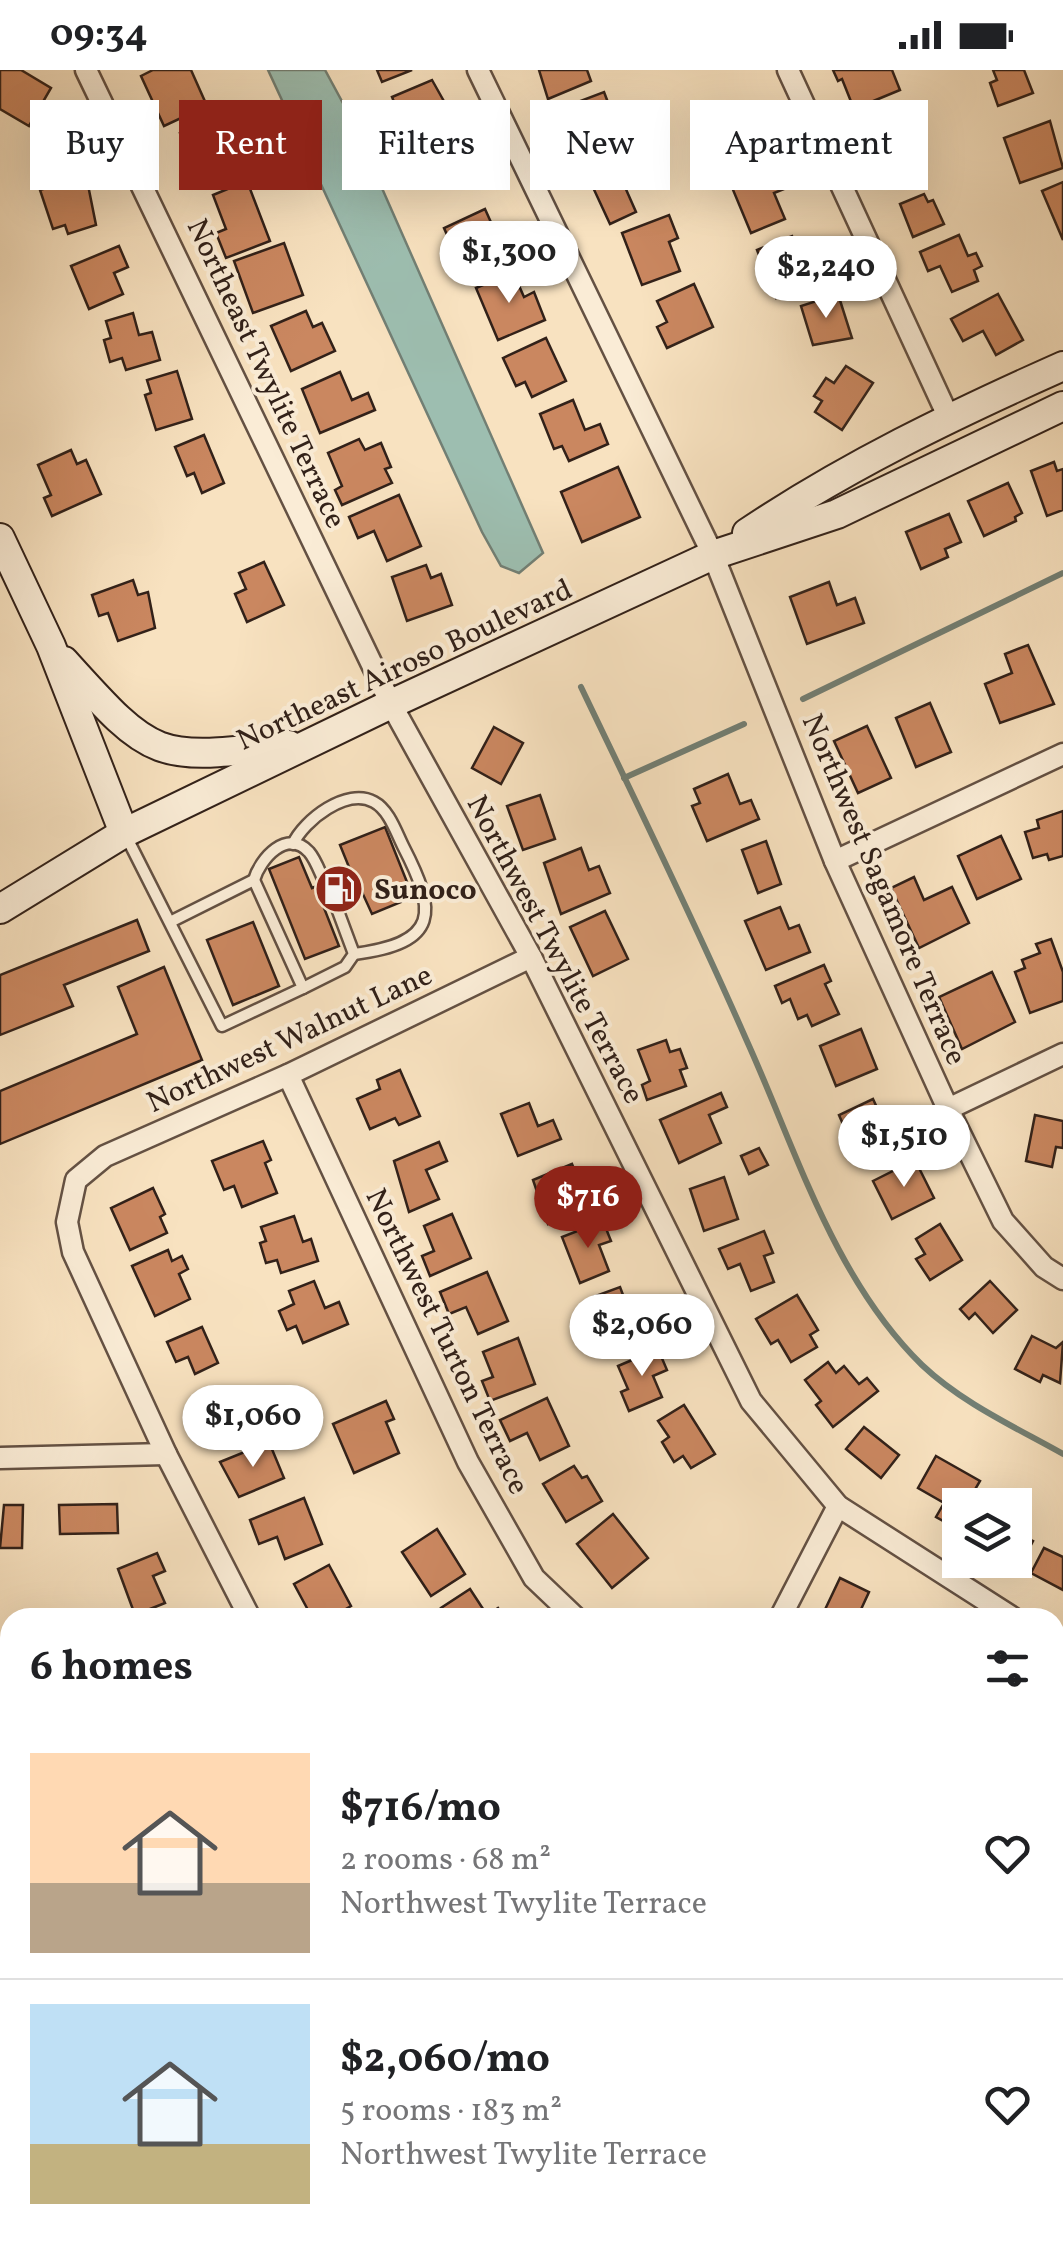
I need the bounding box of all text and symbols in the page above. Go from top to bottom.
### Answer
text: 09:34 [50,9,148,62]
chip: Buy [30,100,159,190]
chip: Rent [179,100,322,190]
chip: Filters [342,100,510,190]
chip: New [530,100,670,190]
chip: Apartment [690,100,928,190]
street label: Northeast Twylite Terrace [175,212,355,536]
pin: $1,300 [428,221,590,306]
text: $1,300 [462,231,556,275]
pin: $2,240 [745,236,907,321]
text: $2,240 [777,246,875,290]
street label: Northeast Airoso Boulevard [230,569,580,762]
street label: Northwest Sagamore Terrace [790,708,976,1072]
street label: Northwest Twylite Terrace [455,788,654,1112]
fuel station icon: Sunoco [313,863,365,915]
place label: Sunoco [374,870,477,912]
street label: Northwest Walnut Lane [140,955,440,1125]
pin: $1,510 [823,1105,985,1190]
text: $1,510 [860,1115,948,1159]
pin: $716 [529,1166,647,1251]
text: $716 [556,1176,620,1220]
street label: Northwest Turton Terrace [354,1182,539,1502]
pin: $2,060 [561,1294,723,1379]
text: $2,060 [592,1304,692,1348]
pin: $1,060 [172,1385,334,1470]
text: $1,060 [204,1395,302,1439]
map controls [942,1488,1032,1578]
button: layers [942,1488,1032,1578]
text: 6 homes [30,1639,193,1698]
icon: filters [980,1641,1035,1696]
text: $716/mo [340,1780,501,1839]
icon: home [110,1793,230,1913]
icon: heart [980,1826,1035,1881]
text: 2 rooms · 68 m² [340,1839,551,1883]
text: Northwest Twylite Terrace [340,1883,707,1927]
text: $2,060/mo [340,2031,550,2090]
icon: home [110,2044,230,2164]
icon: heart [980,2077,1035,2132]
text: 5 rooms · 183 m² [340,2090,562,2134]
text: Northwest Twylite Terrace [340,2134,707,2178]

